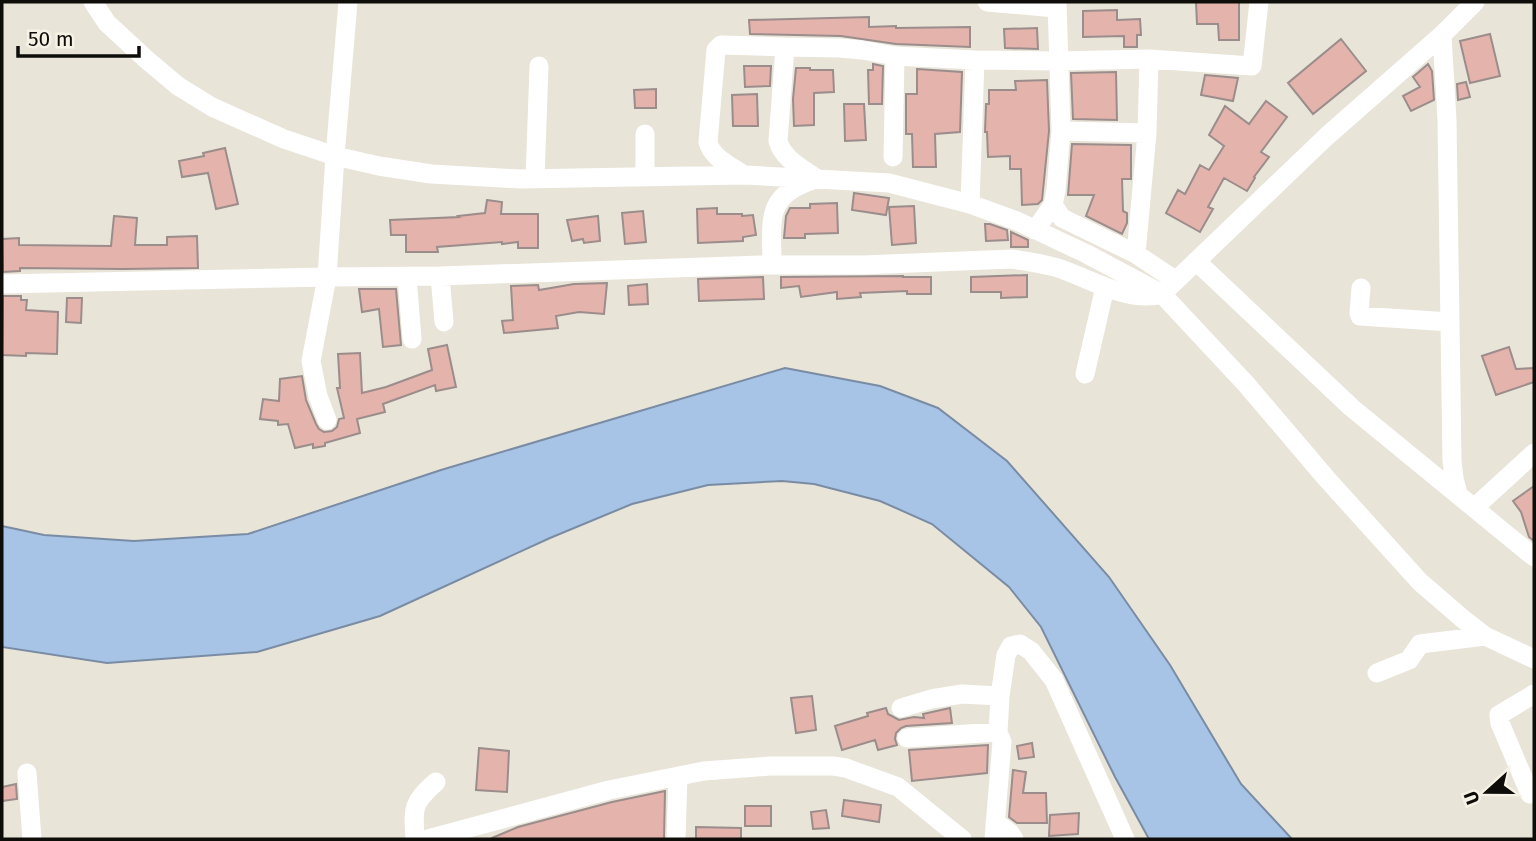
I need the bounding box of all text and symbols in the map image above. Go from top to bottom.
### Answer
scale bar [18,14,138,58]
text: 50 m [28,26,74,52]
north arrow [1452,757,1522,827]
text: U [1459,788,1485,808]

